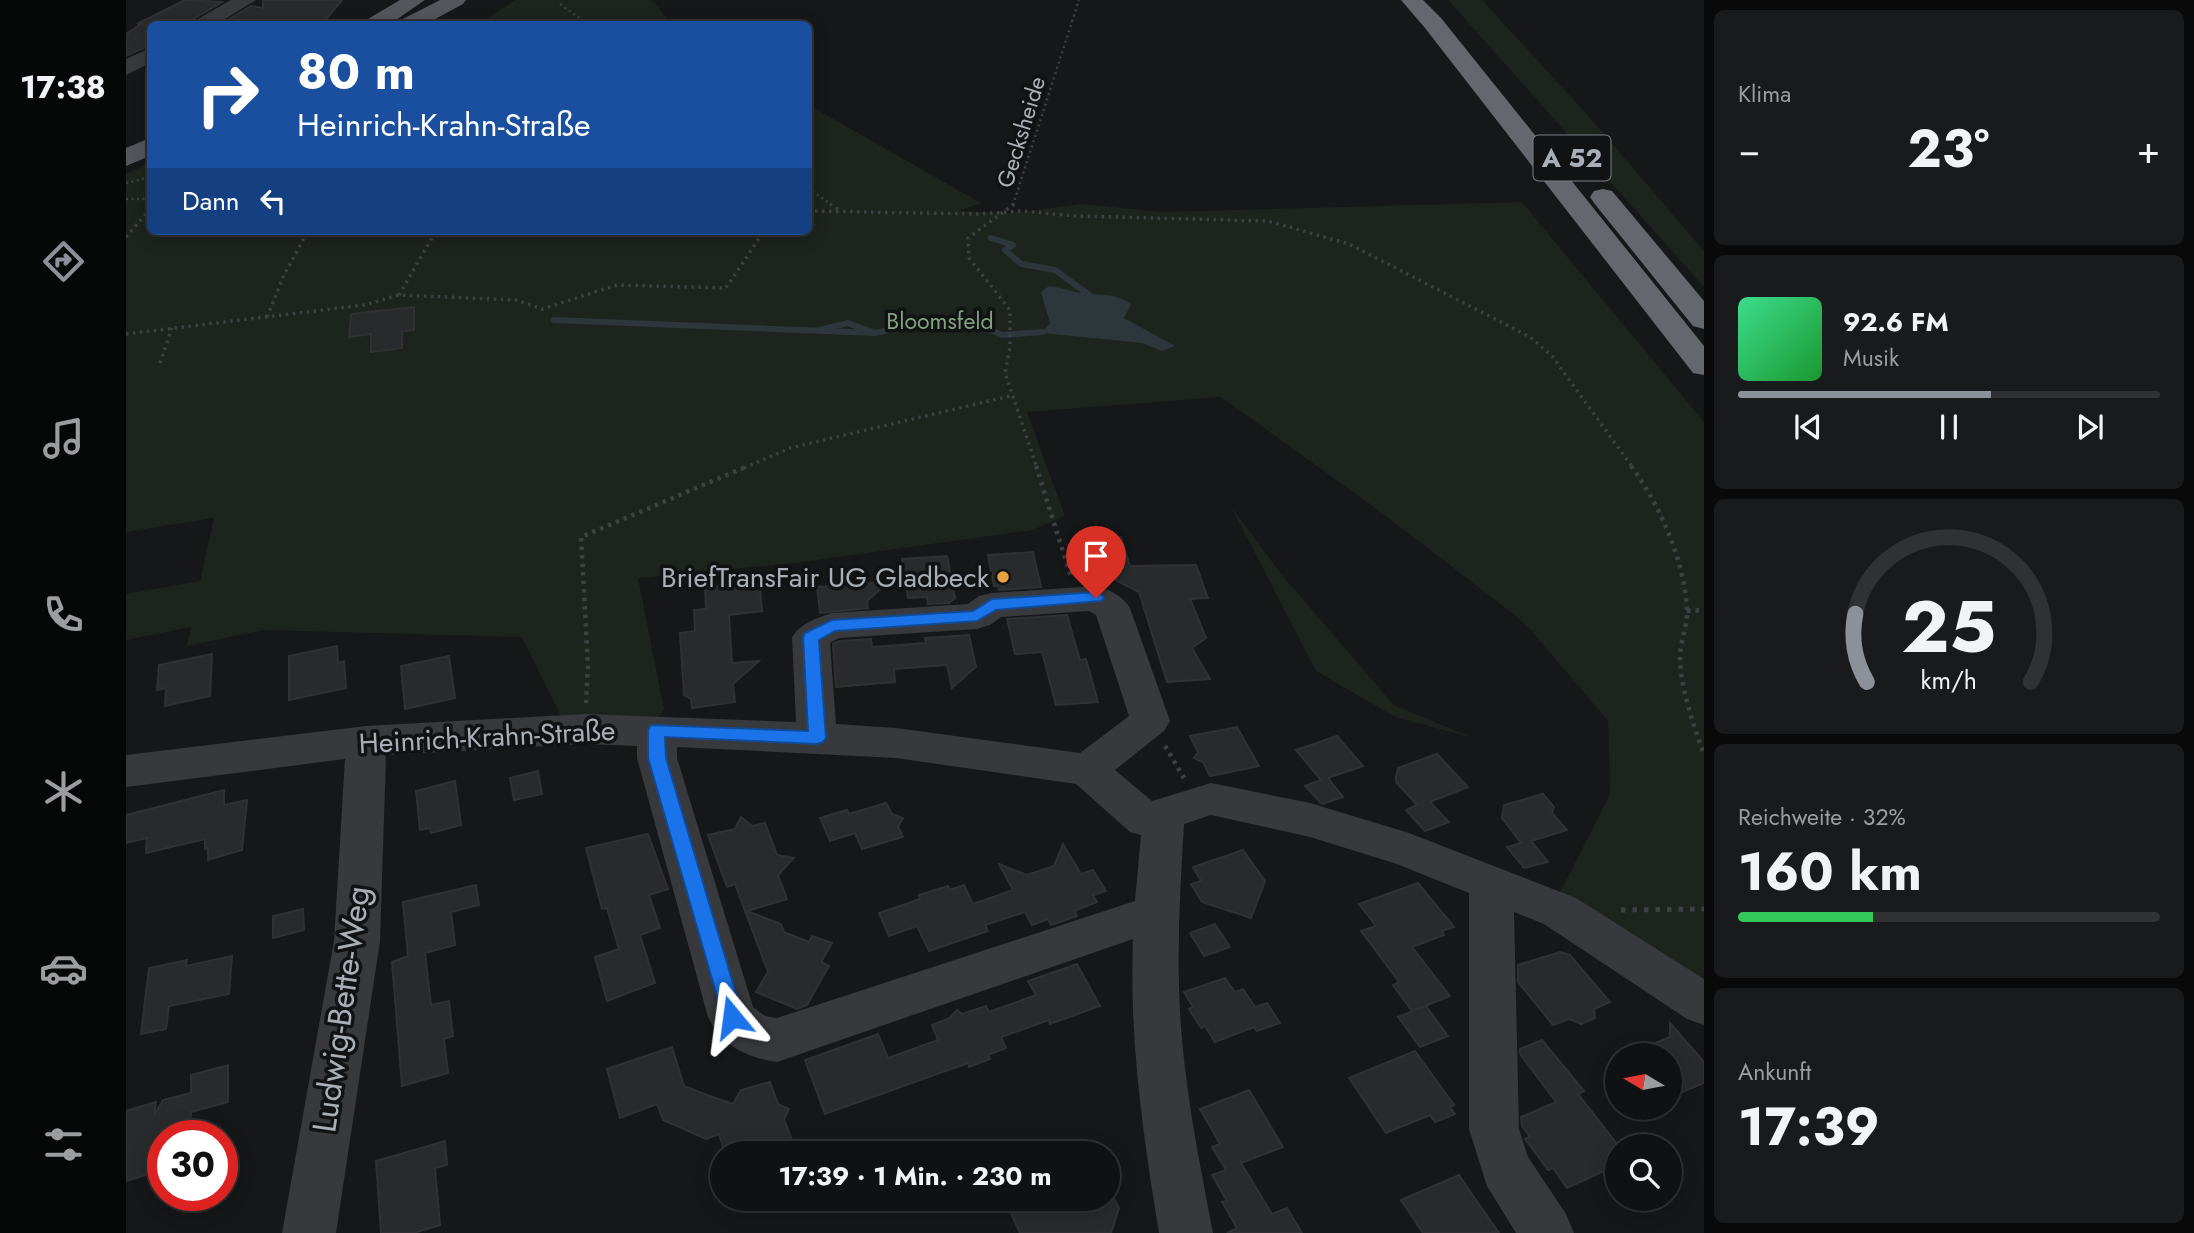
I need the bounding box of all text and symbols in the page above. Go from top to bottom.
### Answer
text: 80 m [297,37,415,107]
icon: right [182,49,273,140]
text: 17:38 [20,64,106,110]
street label: Gecksheide [988,72,1054,192]
text: Klima [1738,77,1791,111]
text: Heinrich-Krahn-Straße [297,102,591,148]
text: 23° [1908,111,1989,187]
text: − [1738,122,1760,177]
text: + [2137,122,2160,177]
road number: A 52 [1534,136,1610,181]
text: Dann [182,182,240,220]
icon: left [254,182,292,220]
icon: directions [39,237,88,286]
text: 92.6 FM [1843,303,1949,341]
park label: Bloomsfeld [886,304,994,338]
text: Musik [1843,341,1899,375]
icon: previous [1789,408,1827,446]
icon: pause [1930,408,1968,446]
icon: next [2071,408,2109,446]
icon: music [39,414,88,463]
pin [1066,526,1126,598]
icon: arrive [1077,537,1115,575]
place label: BriefTransFair UG Gladbeck [661,557,990,598]
marker: BriefTransFair UG Gladbeck [995,569,1011,585]
text: 25 [1902,575,1996,680]
icon: phone [39,590,88,639]
text: km/h [1921,662,1977,698]
street label: Heinrich-Krahn-Straße [358,710,616,764]
icon: climate [39,767,88,816]
text: Reichweite · 32% [1738,800,1906,834]
text: 160 km [1738,834,1922,910]
street label: Ludwig-Bette-Weg [300,883,382,1135]
icon: car [39,944,88,993]
position arrow [695,980,769,1054]
north arrow [1605,1043,1682,1120]
map controls [1605,1043,1682,1211]
text: Ankunft [1738,1055,1811,1089]
text: 17:39 [1738,1089,1880,1165]
icon: filters [39,1120,88,1169]
speed limit sign: 30 [147,1120,238,1211]
button: search [1605,1134,1682,1211]
text: 17:39 · 1 Min. · 230 m [778,1157,1052,1195]

